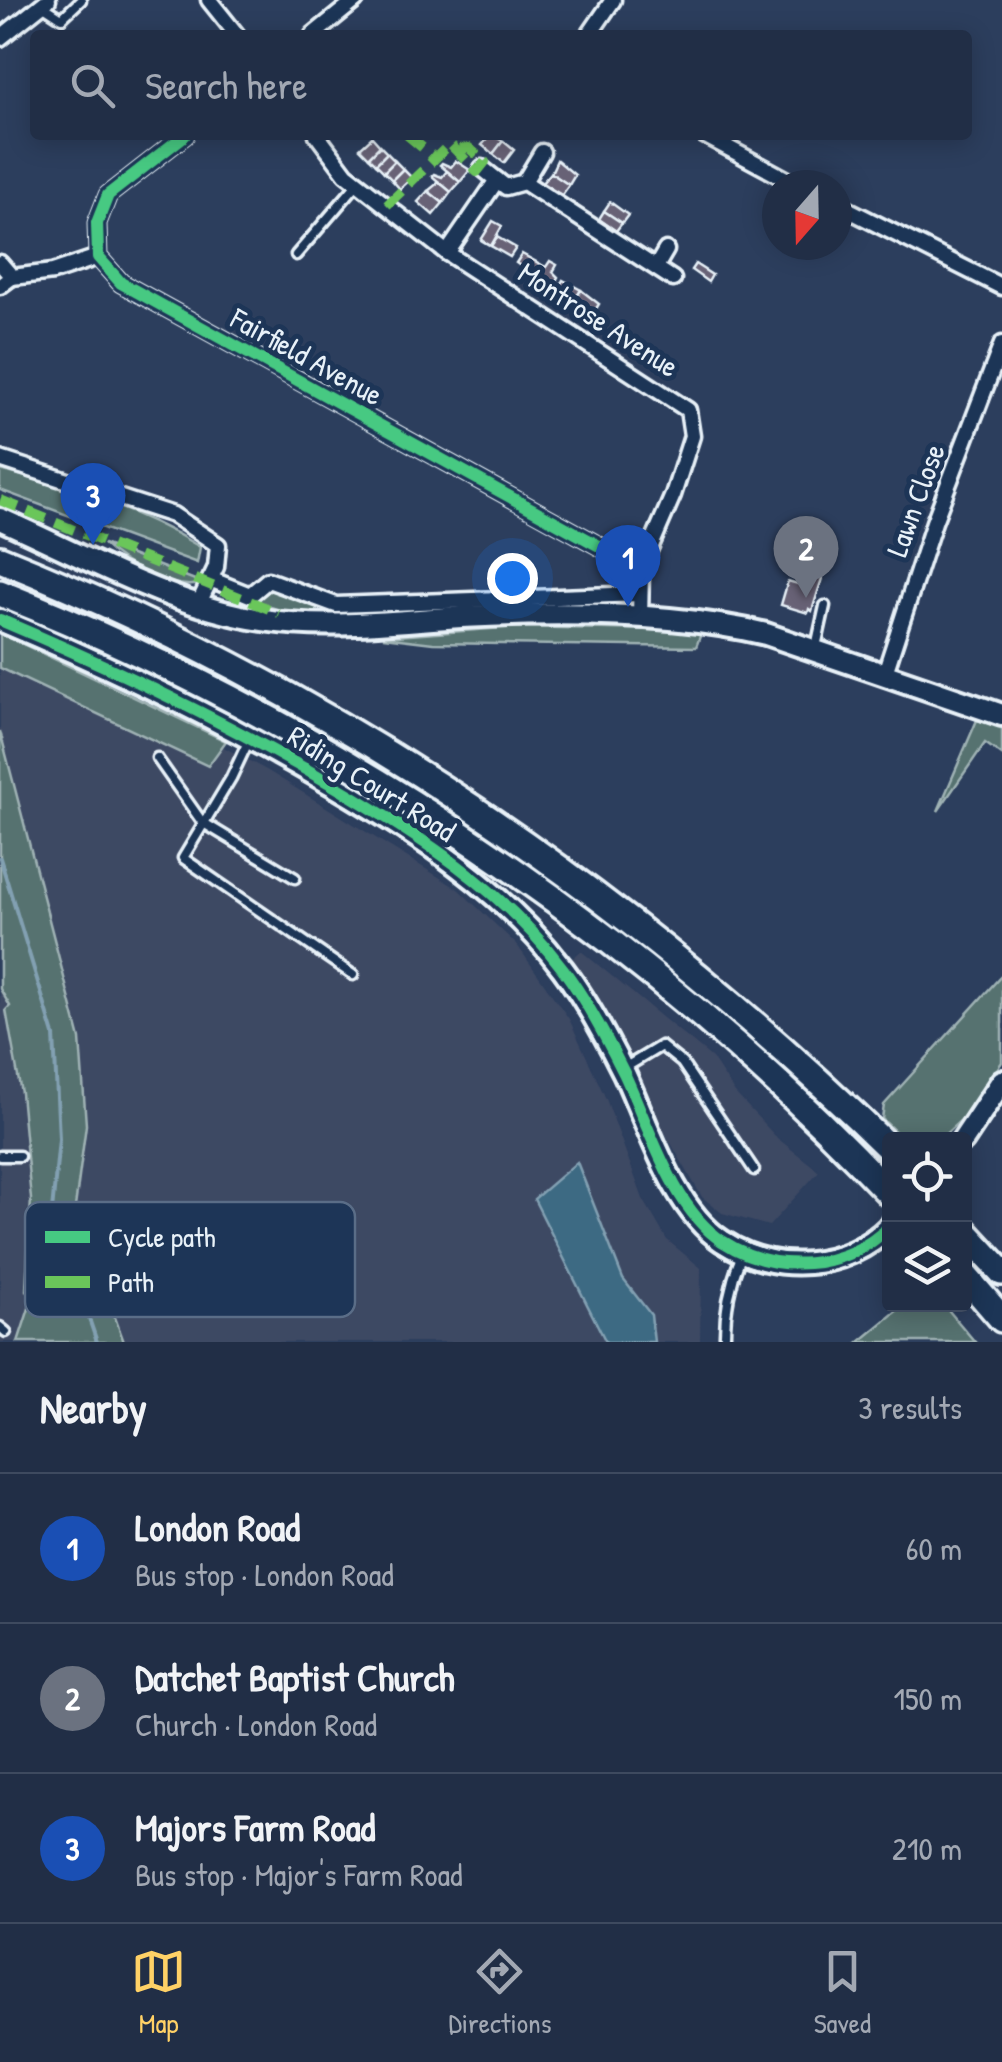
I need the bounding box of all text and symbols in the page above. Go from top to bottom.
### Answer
search box [30,30,972,140]
icon: search [65,58,120,113]
text: Search here [145,59,307,111]
north arrow [762,170,852,260]
street label: Montrose Avenue [511,252,687,386]
street label: Fairfield Avenue [223,297,390,414]
street label: Lawn Close [876,438,954,562]
pin: 3 [61,462,126,545]
pin: 2 [774,516,838,598]
pin: 1 [596,524,660,607]
your location [487,553,538,604]
street label: Riding Court Road [280,715,464,851]
map controls [882,1132,972,1312]
button: locate [882,1132,972,1222]
legend [25,1202,355,1317]
text: Cycle path [108,1218,216,1256]
button: layers [882,1222,972,1312]
text: Path [108,1263,154,1301]
text: Nearby [40,1379,147,1436]
text: 3 results [858,1386,962,1429]
text: London Road [135,1501,300,1553]
text: 1 [67,1527,78,1570]
text: 60 m [906,1527,962,1570]
text: Bus stop · London Road [135,1553,394,1596]
text: Datchet Baptist Church [135,1651,454,1703]
text: 2 [65,1677,80,1720]
text: 150 m [893,1677,962,1720]
text: Church · London Road [135,1703,377,1746]
text: Majors Farm Road [135,1801,375,1853]
text: 3 [65,1827,80,1870]
text: 210 m [892,1827,962,1870]
text: Bus stop · Major's Farm Road [135,1853,462,1896]
tab: Map [131,1944,186,2042]
tab: Directions [448,1944,551,2042]
tab: Saved [814,1944,871,2042]

